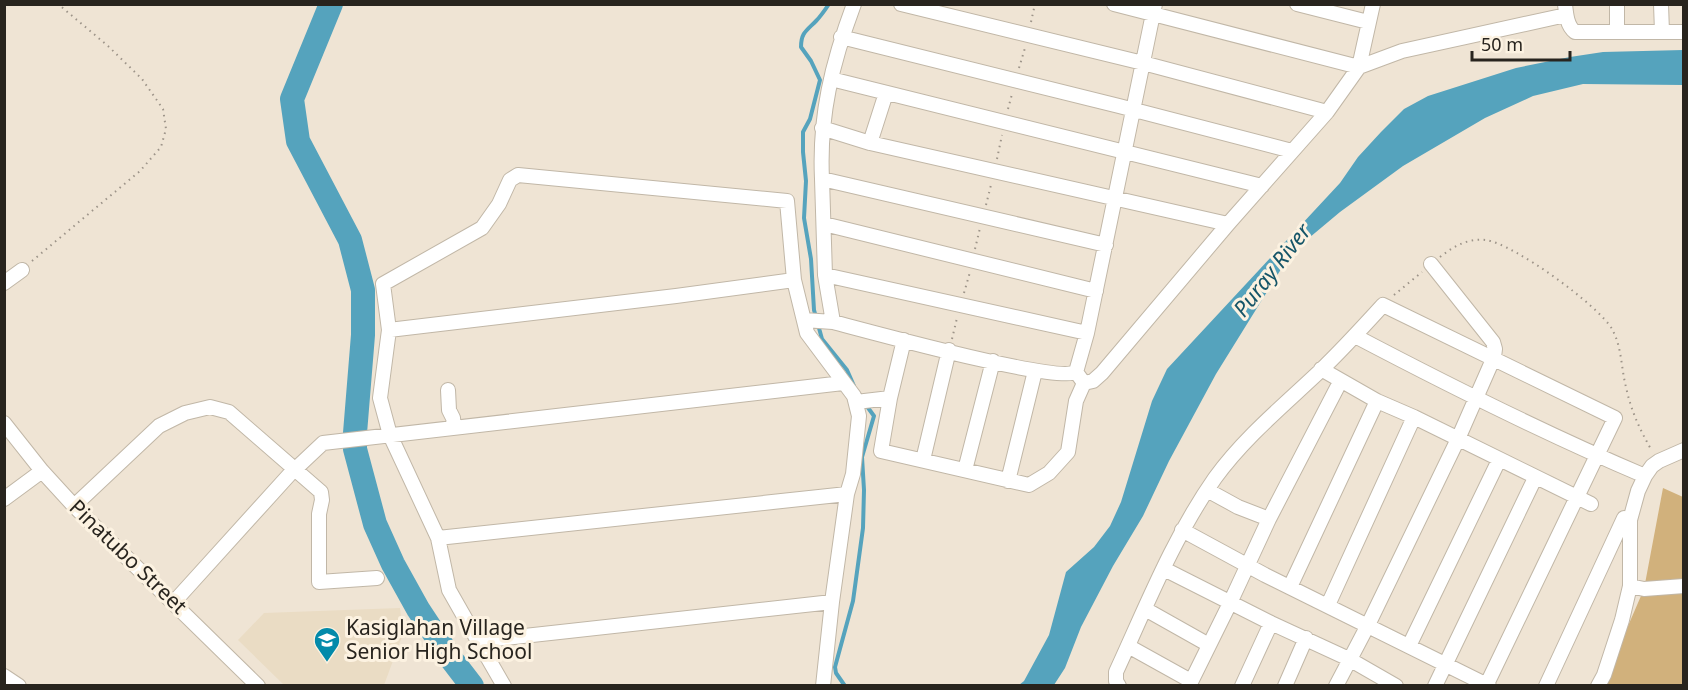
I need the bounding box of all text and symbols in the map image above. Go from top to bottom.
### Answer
scale bar [1472,24,1570,62]
text: 50 m [1481,32,1523,56]
water label: Puray River [1225,216,1318,322]
street label: Pinatubo Street [64,493,194,620]
place label: Kasiglahan Village Senior High School [346,613,532,665]
school or university icon: Kasiglahan Village Senior High School [312,625,342,663]

